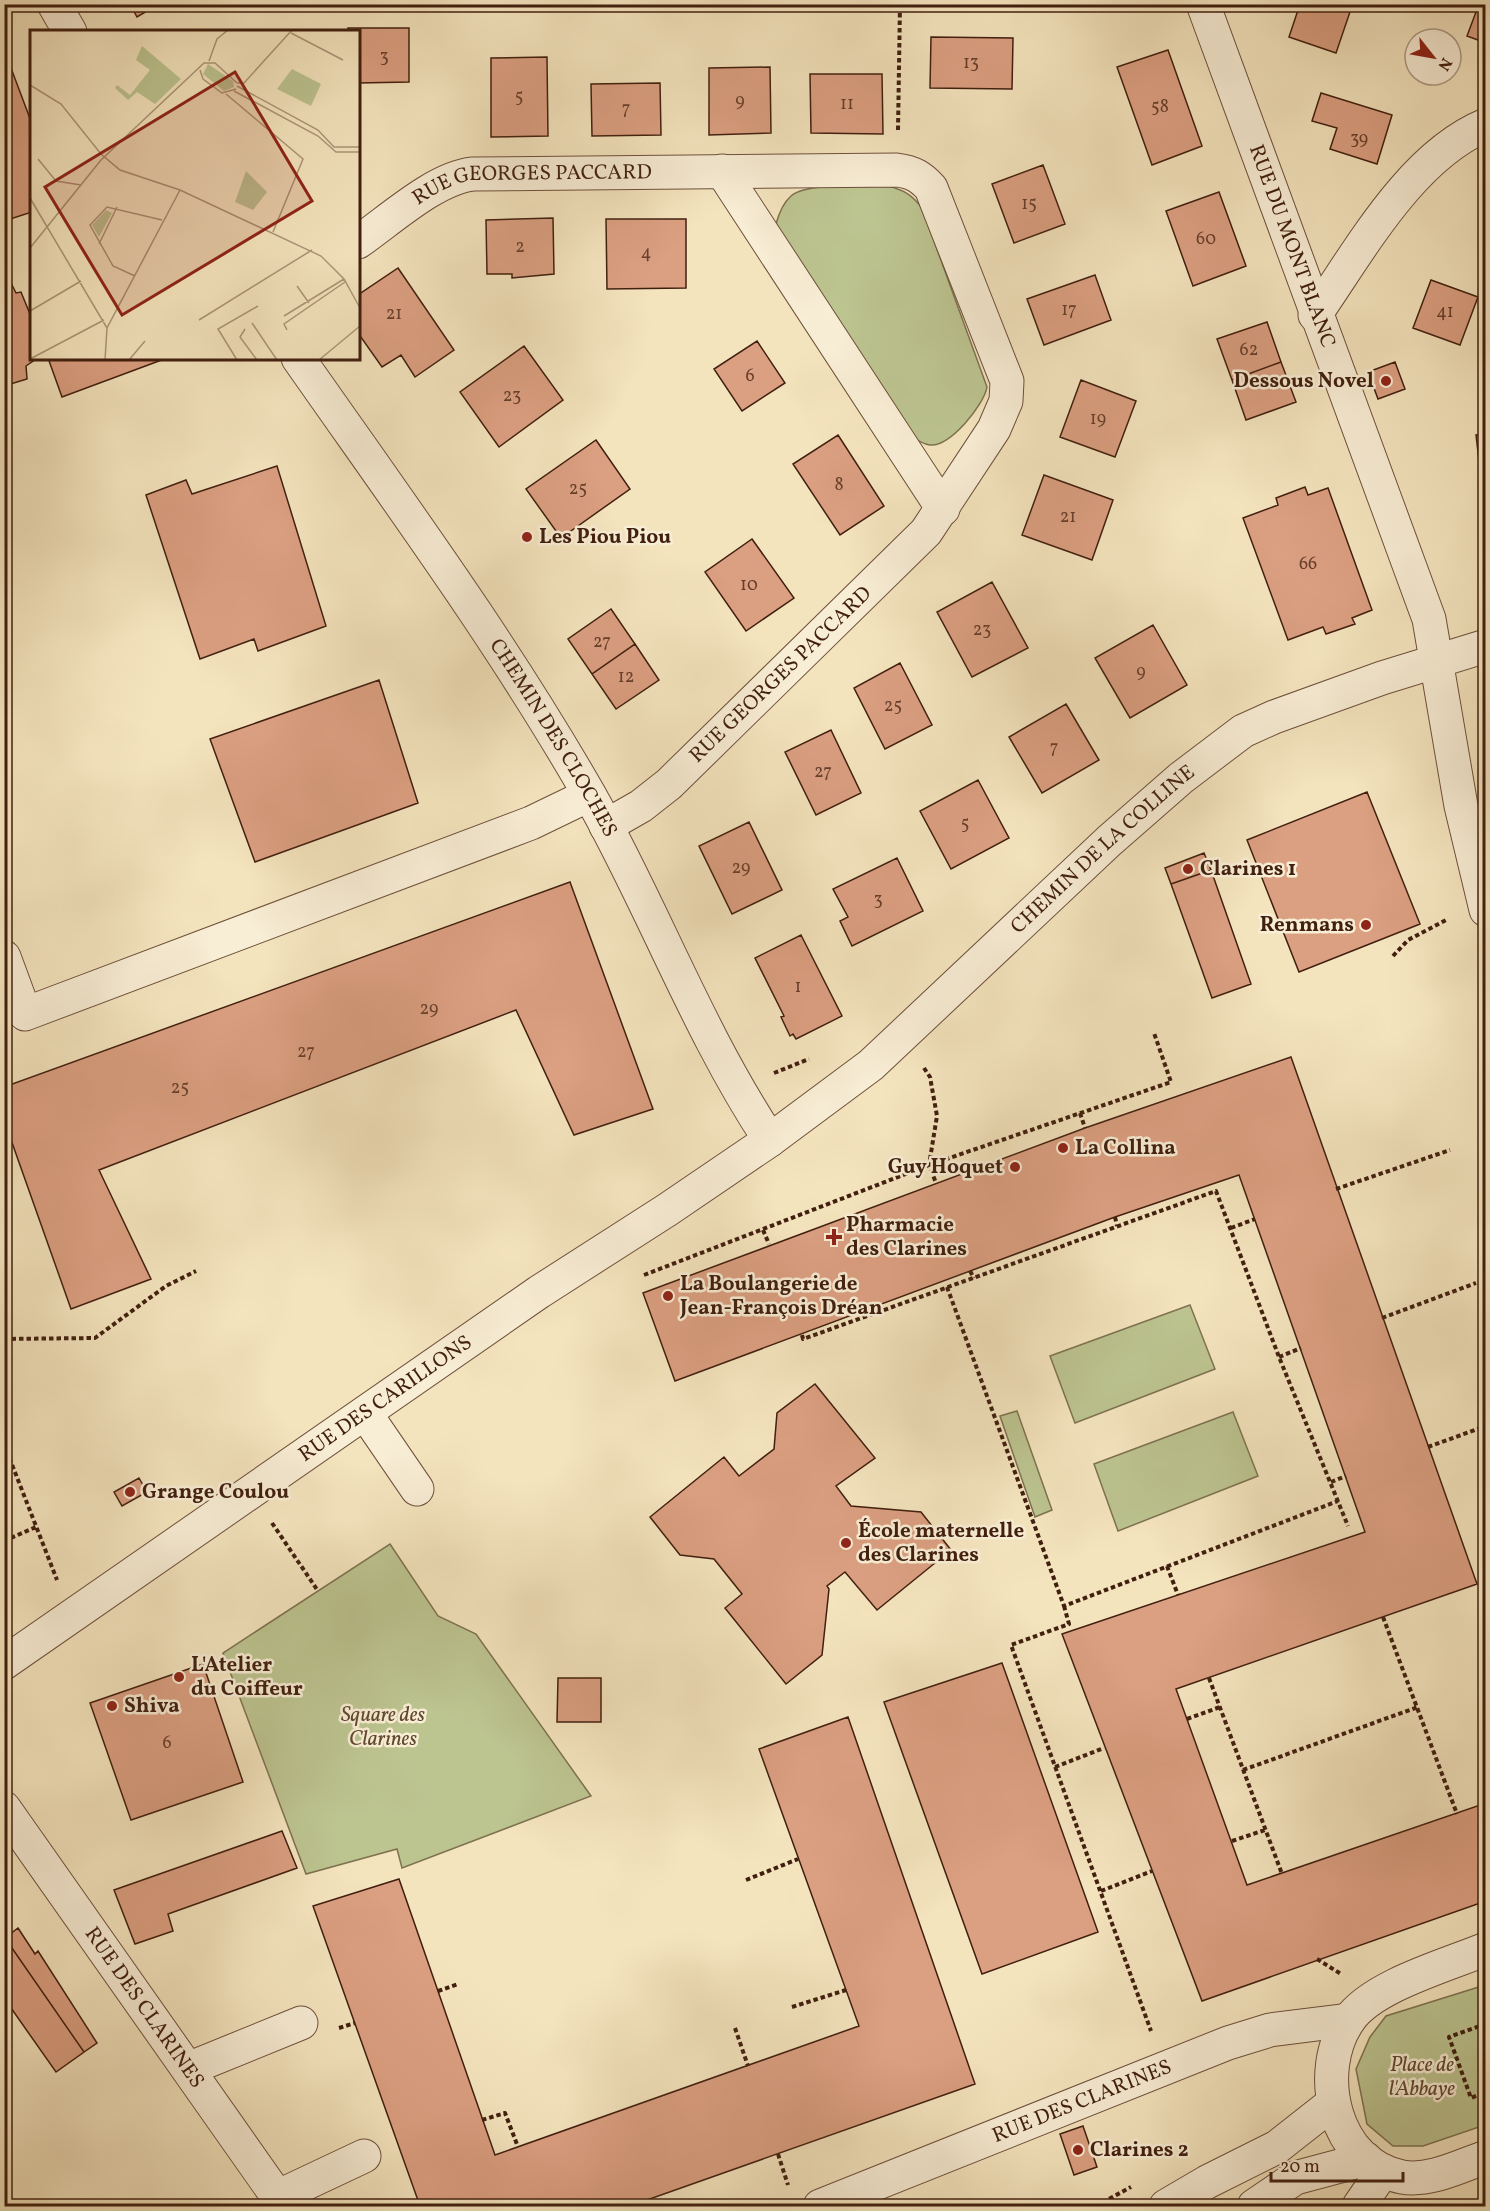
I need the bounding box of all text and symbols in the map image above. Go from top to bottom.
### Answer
north arrow [1403,27,1463,87]
inset map [30,30,360,360]
house number: 3 [379,45,389,70]
house number: 13 [963,51,979,76]
text: N [1432,53,1457,75]
house number: 5 [515,85,523,110]
house number: 9 [735,89,745,114]
house number: 11 [840,92,854,117]
house number: 58 [1151,95,1169,120]
house number: 7 [622,97,630,122]
house number: 39 [1350,127,1368,152]
street label: RUE DU MONT BLANC [1241,141,1343,352]
street label: RUE GEORGES PACCARD [407,158,652,212]
house number: 15 [1021,192,1037,217]
house number: 60 [1196,227,1216,252]
house number: 2 [515,235,525,260]
house number: 4 [641,241,651,266]
house number: 17 [1061,298,1077,323]
house number: 41 [1436,300,1454,325]
house number: 21 [386,302,402,327]
house number: 62 [1240,338,1258,363]
house number: 6 [745,364,755,389]
place label: Dessous Novel [1234,367,1374,396]
marker: Dessous Novel [1379,374,1393,388]
house number: 23 [503,384,521,409]
house number: 19 [1090,407,1106,432]
house number: 8 [834,473,844,498]
house number: 25 [569,477,587,502]
house number: 21 [1060,505,1076,530]
place label: Les Piou Piou [539,523,671,552]
marker: Les Piou Piou [520,530,534,544]
house number: 66 [1299,552,1317,577]
house number: 10 [740,573,758,598]
street label: RUE GEORGES PACCARD [683,580,879,770]
house number: 23 [973,618,991,643]
house number: 27 [593,630,611,655]
street label: CHEMIN DES CLOCHES [482,633,624,842]
house number: 9 [1136,660,1146,685]
house number: 12 [618,665,634,690]
house number: 25 [884,694,902,719]
house number: 7 [1050,736,1058,761]
street label: CHEMIN DE LA COLLINE [1004,758,1201,941]
house number: 27 [814,760,832,785]
house number: 5 [961,812,969,837]
place label: Clarines 1 [1200,855,1296,884]
house number: 29 [732,856,750,881]
marker: Clarines 1 [1181,862,1195,876]
house number: 3 [873,888,883,913]
place label: Renmans [1260,911,1354,940]
marker: Renmans [1359,918,1373,932]
house number: 1 [795,975,801,1000]
house number: 29 [420,997,438,1022]
house number: 27 [297,1040,315,1065]
house number: 25 [171,1076,189,1101]
place label: La Collina [1075,1134,1176,1163]
marker: La Collina [1056,1141,1070,1155]
place label: Guy Hoquet [888,1153,1003,1182]
marker: Guy Hoquet [1008,1160,1022,1174]
place label: Pharmacie des Clarines [846,1211,967,1264]
marker: Pharmacie des Clarines [827,1230,841,1244]
place label: La Boulangerie de Jean-François Dréan [679,1270,883,1323]
marker: La Boulangerie de Jean-François Dréan [661,1289,675,1303]
street label: RUE DES CARILLONS [293,1328,478,1469]
place label: Grange Coulou [142,1478,289,1507]
marker: Grange Coulou [123,1485,137,1499]
place label: École maternelle des Clarines [858,1517,1024,1570]
marker: École maternelle des Clarines [839,1536,853,1550]
place label: L'Atelier du Coiffeur [191,1651,303,1704]
marker: L'Atelier du Coiffeur [172,1670,186,1684]
place label: Shiva [124,1692,180,1721]
marker: Shiva [105,1699,119,1713]
park label: Square des Clarines [341,1701,425,1754]
house number: 6 [162,1731,172,1756]
street label: RUE DES CLARINES [78,1921,211,2094]
park label: Place de l'Abbaye [1389,2051,1455,2104]
street label: RUE DES CLARINES [988,2052,1176,2150]
place label: Clarines 2 [1090,2136,1189,2165]
marker: Clarines 2 [1071,2143,1085,2157]
scale bar [1271,2145,1403,2183]
text: 20 m [1280,2155,1320,2180]

